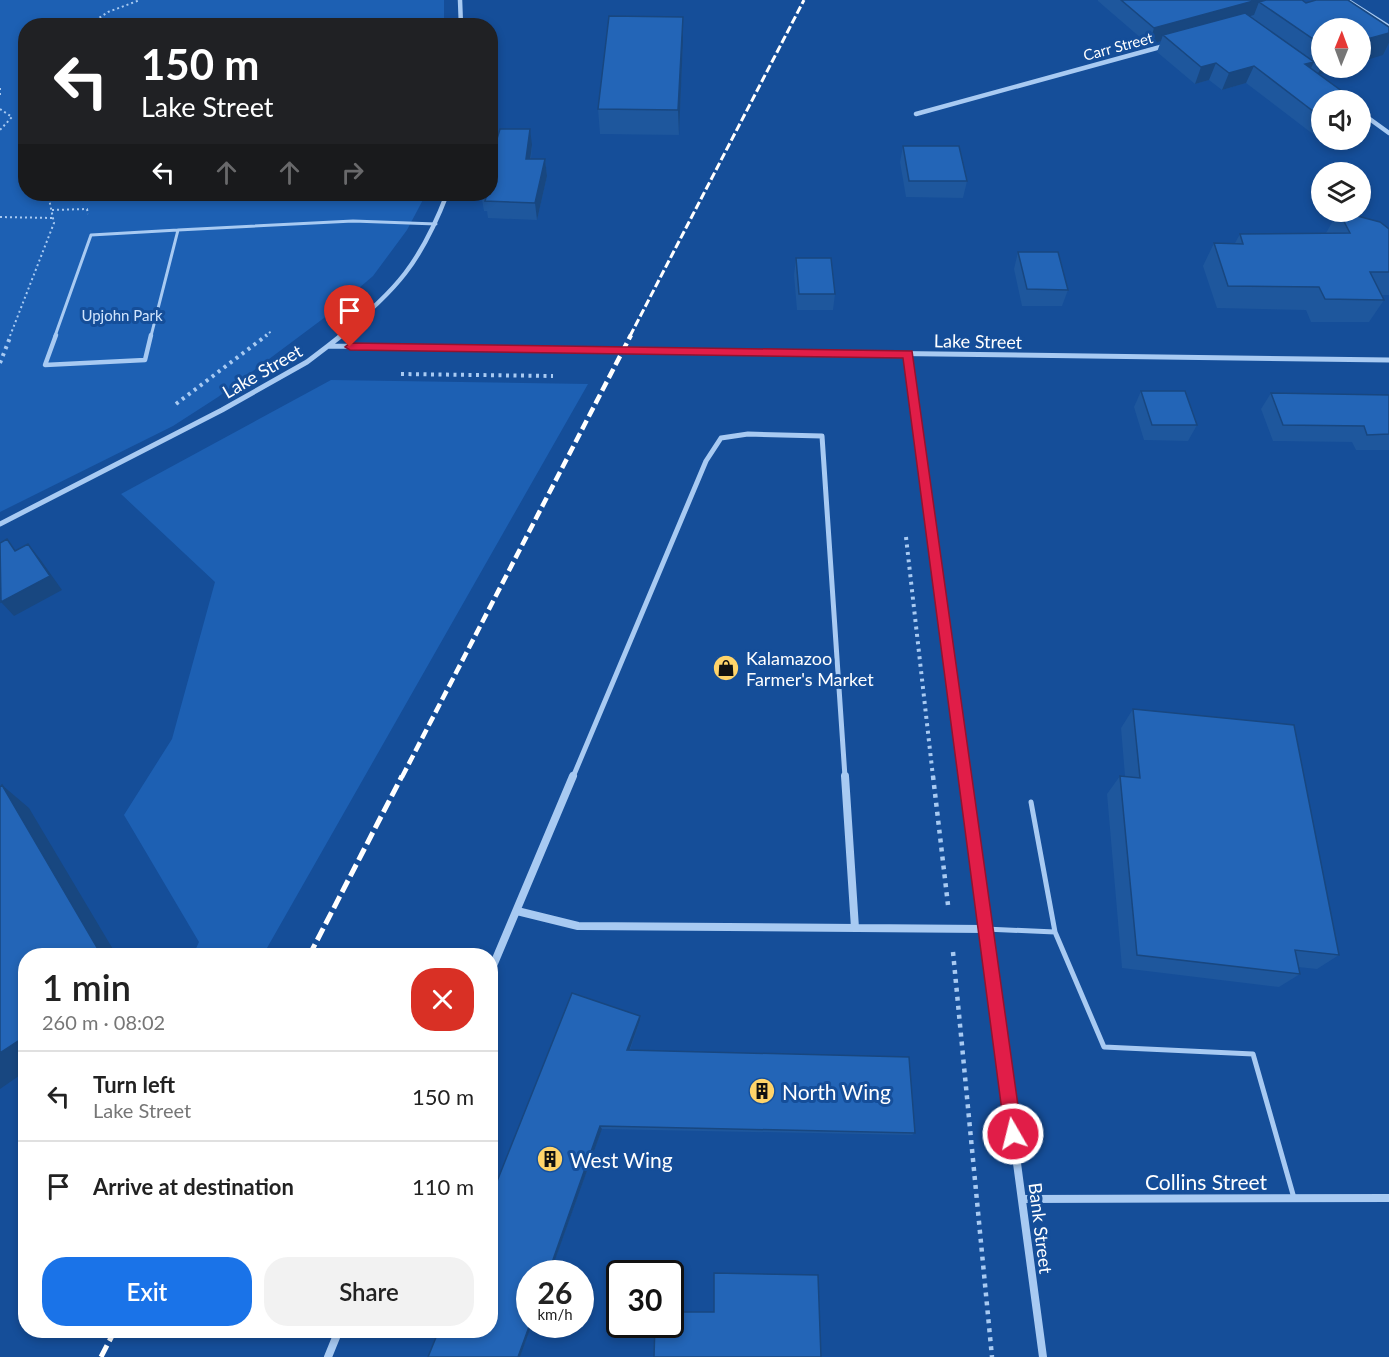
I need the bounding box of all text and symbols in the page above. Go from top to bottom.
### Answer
north arrow [1311,18,1371,78]
map controls [1311,18,1371,222]
street label: Carr Street [1081,28,1155,64]
text: 150 m [141,39,259,89]
icon: left [42,42,120,120]
text: Lake Street [141,90,274,123]
button: sound [1311,90,1371,150]
icon: left [147,156,180,189]
icon: ahead [210,156,243,189]
icon: ahead [273,156,306,189]
icon: right [336,156,369,189]
button: layers [1311,162,1371,222]
pin [324,285,375,347]
icon: arrive [333,294,366,327]
park label: Upjohn Park [81,306,163,324]
street label: Lake Street [934,329,1023,353]
street label: Lake Street [218,339,306,403]
place label: Kalamazoo Farmer's Market [746,647,874,690]
shop icon: Kalamazoo Farmer's Market [711,653,741,683]
text: 1 min [42,965,131,1009]
button: close [411,968,474,1031]
text: 260 m · 08:02 [42,1010,165,1034]
text: Turn left [93,1071,175,1098]
building icon: North Wing [747,1076,777,1106]
place label: North Wing [782,1079,891,1104]
icon: left [42,1080,75,1113]
text: 150 m [412,1083,474,1110]
text: Lake Street [93,1098,191,1122]
position arrow [981,1102,1045,1166]
building icon: West Wing [535,1144,565,1174]
place label: West Wing [570,1147,673,1172]
street label: Collins Street [1145,1169,1268,1194]
icon: arrive [42,1170,75,1203]
text: Arrive at destination [93,1173,294,1200]
text: 110 m [412,1173,474,1200]
street label: Bank Street [1024,1181,1058,1275]
button: Exit [42,1257,252,1326]
button: Share [264,1257,474,1326]
speed limit sign: 30 [606,1260,684,1338]
text: 26 [538,1274,572,1310]
text: km/h [537,1305,573,1323]

